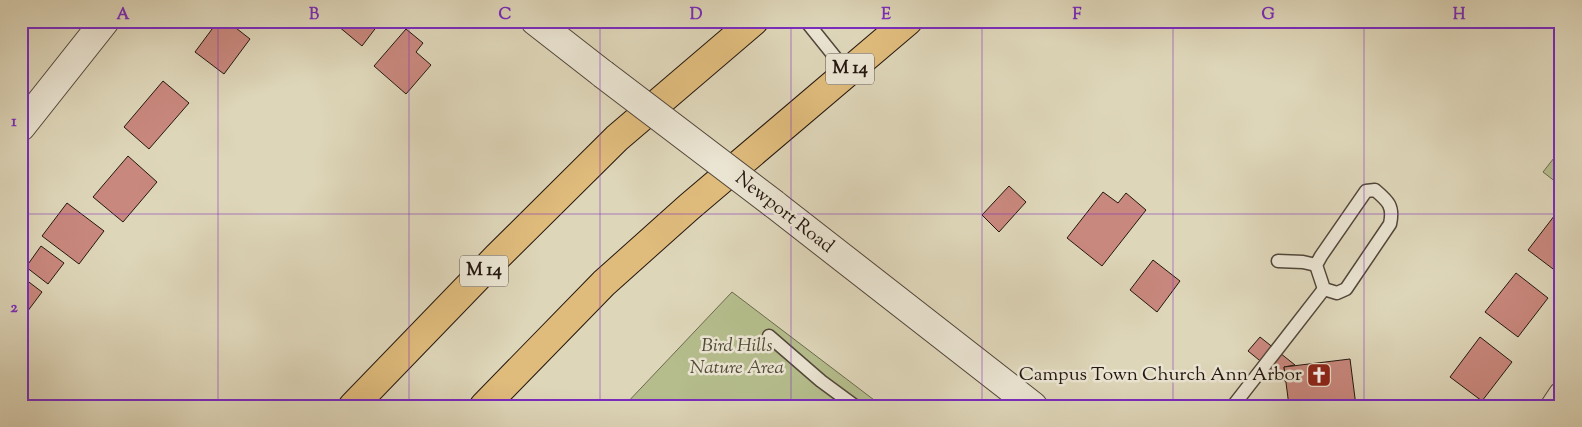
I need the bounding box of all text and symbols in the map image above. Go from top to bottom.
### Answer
text: A [117,4,130,27]
text: B [309,4,319,27]
text: C [499,4,512,27]
text: D [690,4,703,27]
text: E [881,4,891,27]
text: F [1073,4,1082,27]
text: G [1261,4,1275,27]
text: H [1453,4,1466,27]
road number: M 14 [826,54,874,85]
text: 1 [11,111,17,134]
street label: Newport Road [729,166,839,260]
road number: M 14 [460,256,508,286]
text: 2 [10,297,18,320]
park label: Bird Hills Nature Area [690,333,784,382]
place label: Campus Town Church Ann Arbor [1019,362,1302,389]
church icon: Campus Town Church Ann Arbor [1306,362,1332,388]

